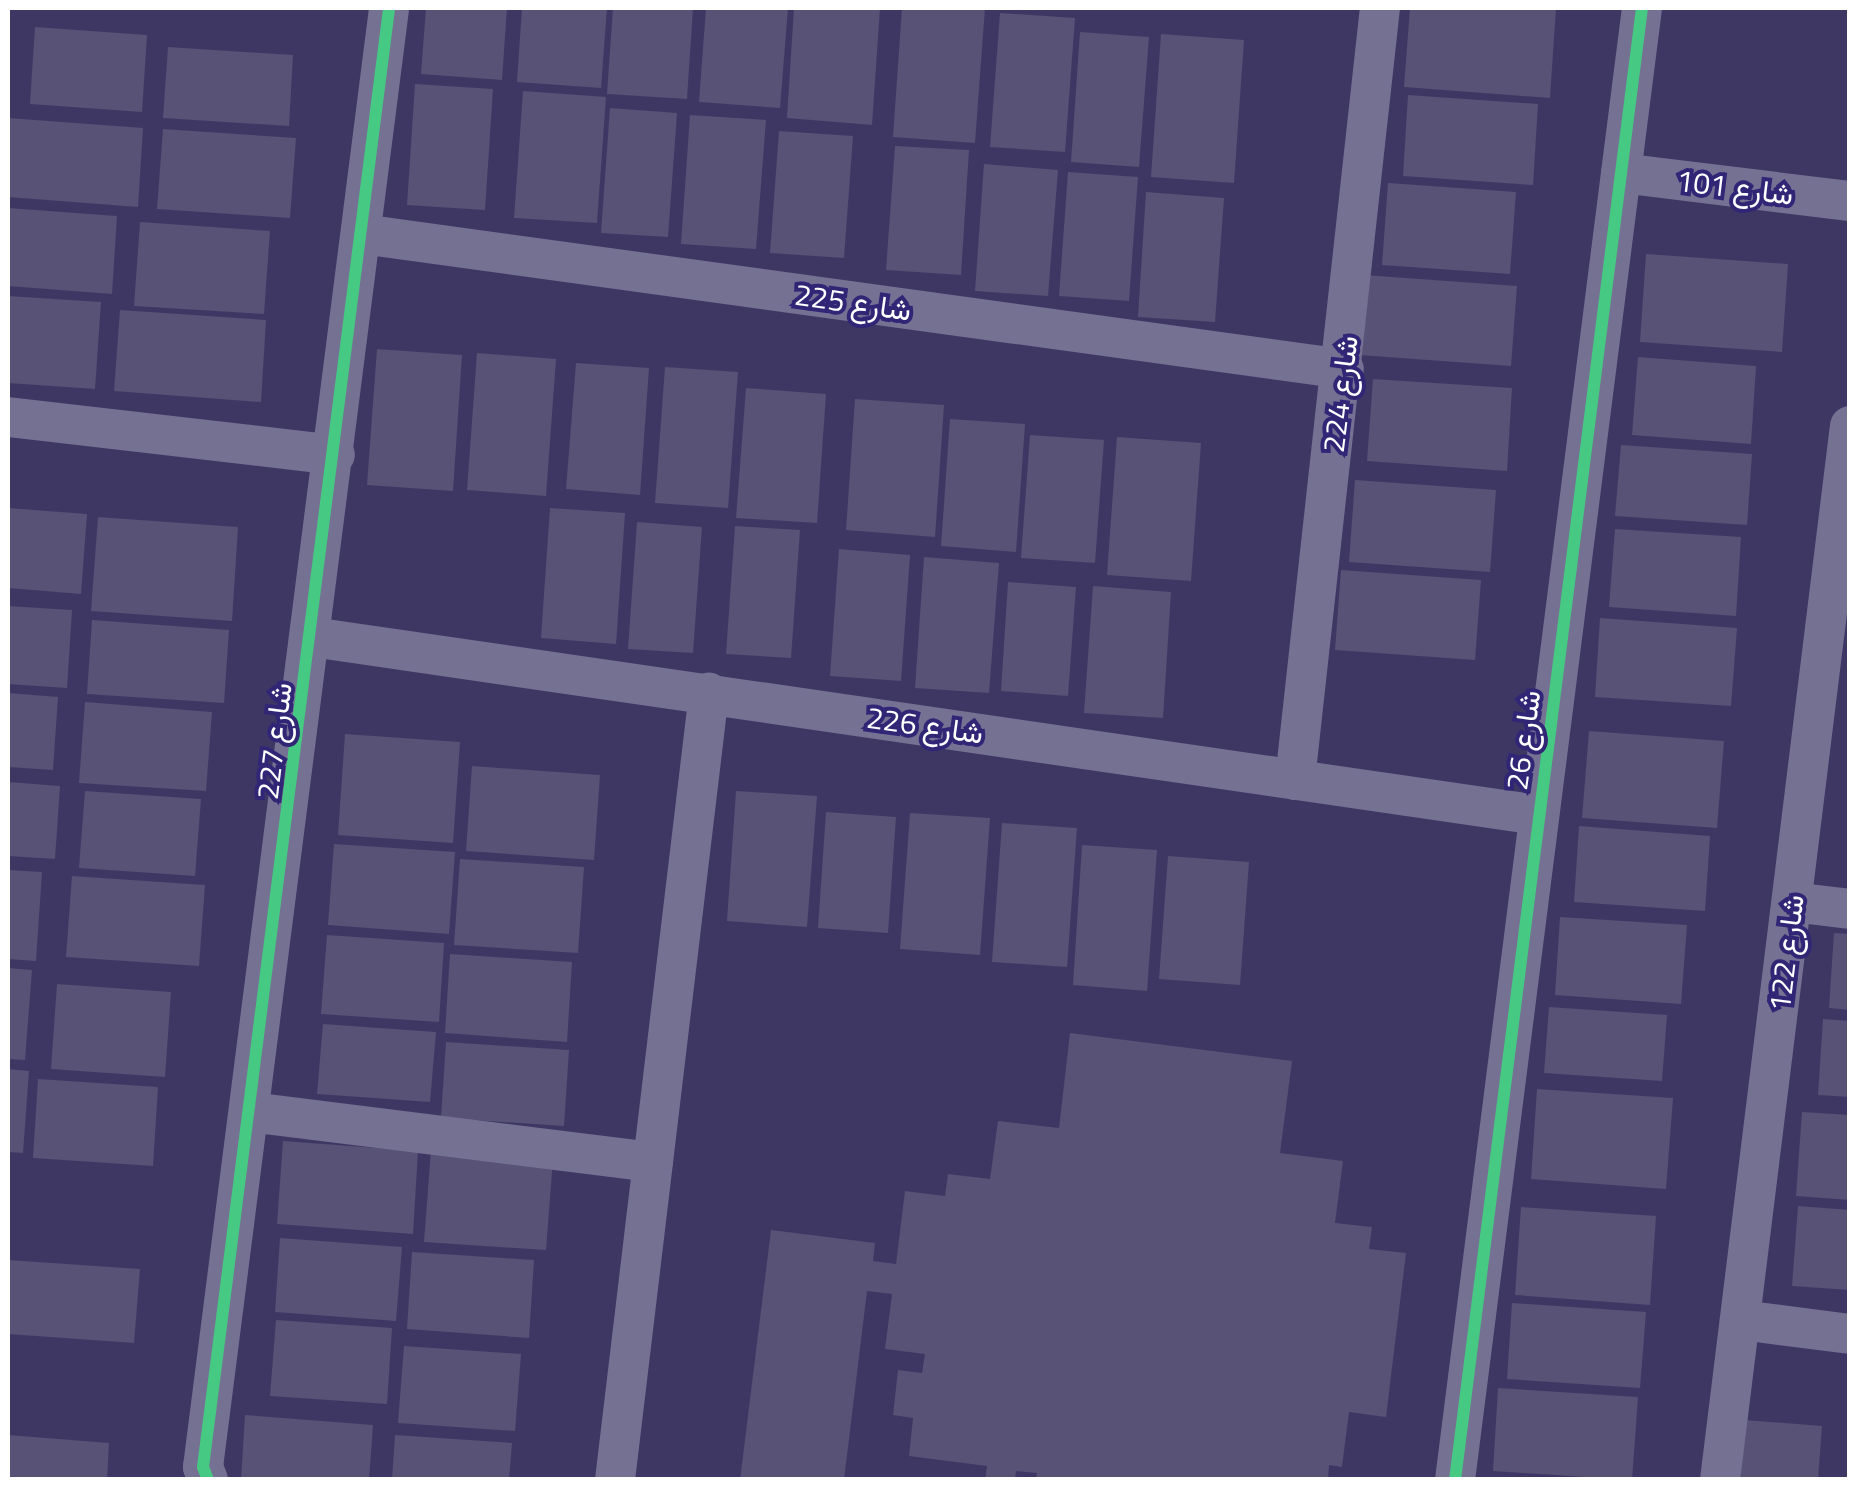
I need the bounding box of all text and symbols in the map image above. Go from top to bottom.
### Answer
street label: شارع 101 [1675,162,1795,212]
street label: شارع 225 [792,276,914,328]
street label: شارع 224 [1315,334,1365,454]
street label: شارع 227 [249,681,299,801]
street label: شارع 26 [1498,688,1548,792]
street label: شارع 226 [864,699,986,751]
street label: شارع 122 [1761,893,1811,1013]

